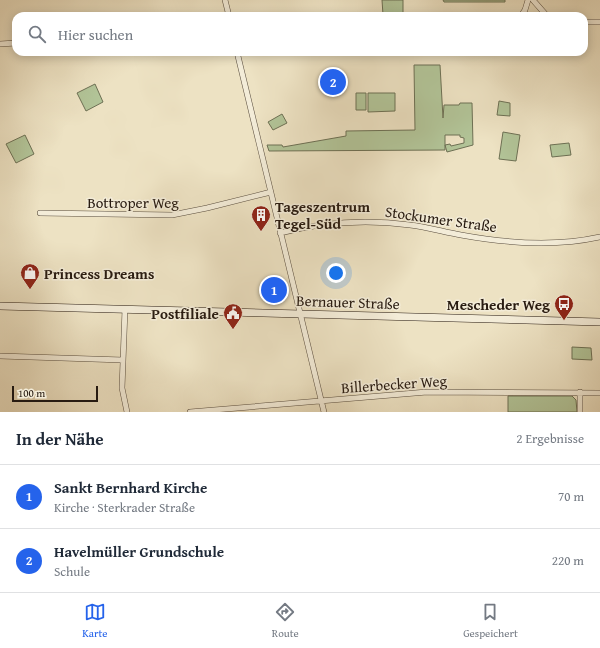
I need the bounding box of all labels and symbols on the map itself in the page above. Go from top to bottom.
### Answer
pin: 2 [320,67,346,97]
street label: Bottroper Weg [87,192,179,213]
place label: Tageszentrum Tegel-Süd [275,196,370,234]
street label: Stockumer Straße [384,201,498,237]
building icon: Tageszentrum Tegel-Süd [250,204,272,232]
shop icon: Princess Dreams [19,262,41,290]
place label: Princess Dreams [44,263,154,284]
your location [326,263,346,283]
pin: 1 [261,275,287,305]
street label: Bernauer Straße [296,290,400,314]
bus stop icon: Mescheder Weg [553,293,575,321]
place label: Mescheder Weg [447,294,550,315]
public building icon: Postfiliale [222,302,244,330]
place label: Postfiliale [151,303,219,324]
street label: Billerbecker Weg [340,370,448,398]
scale bar [12,384,98,403]

